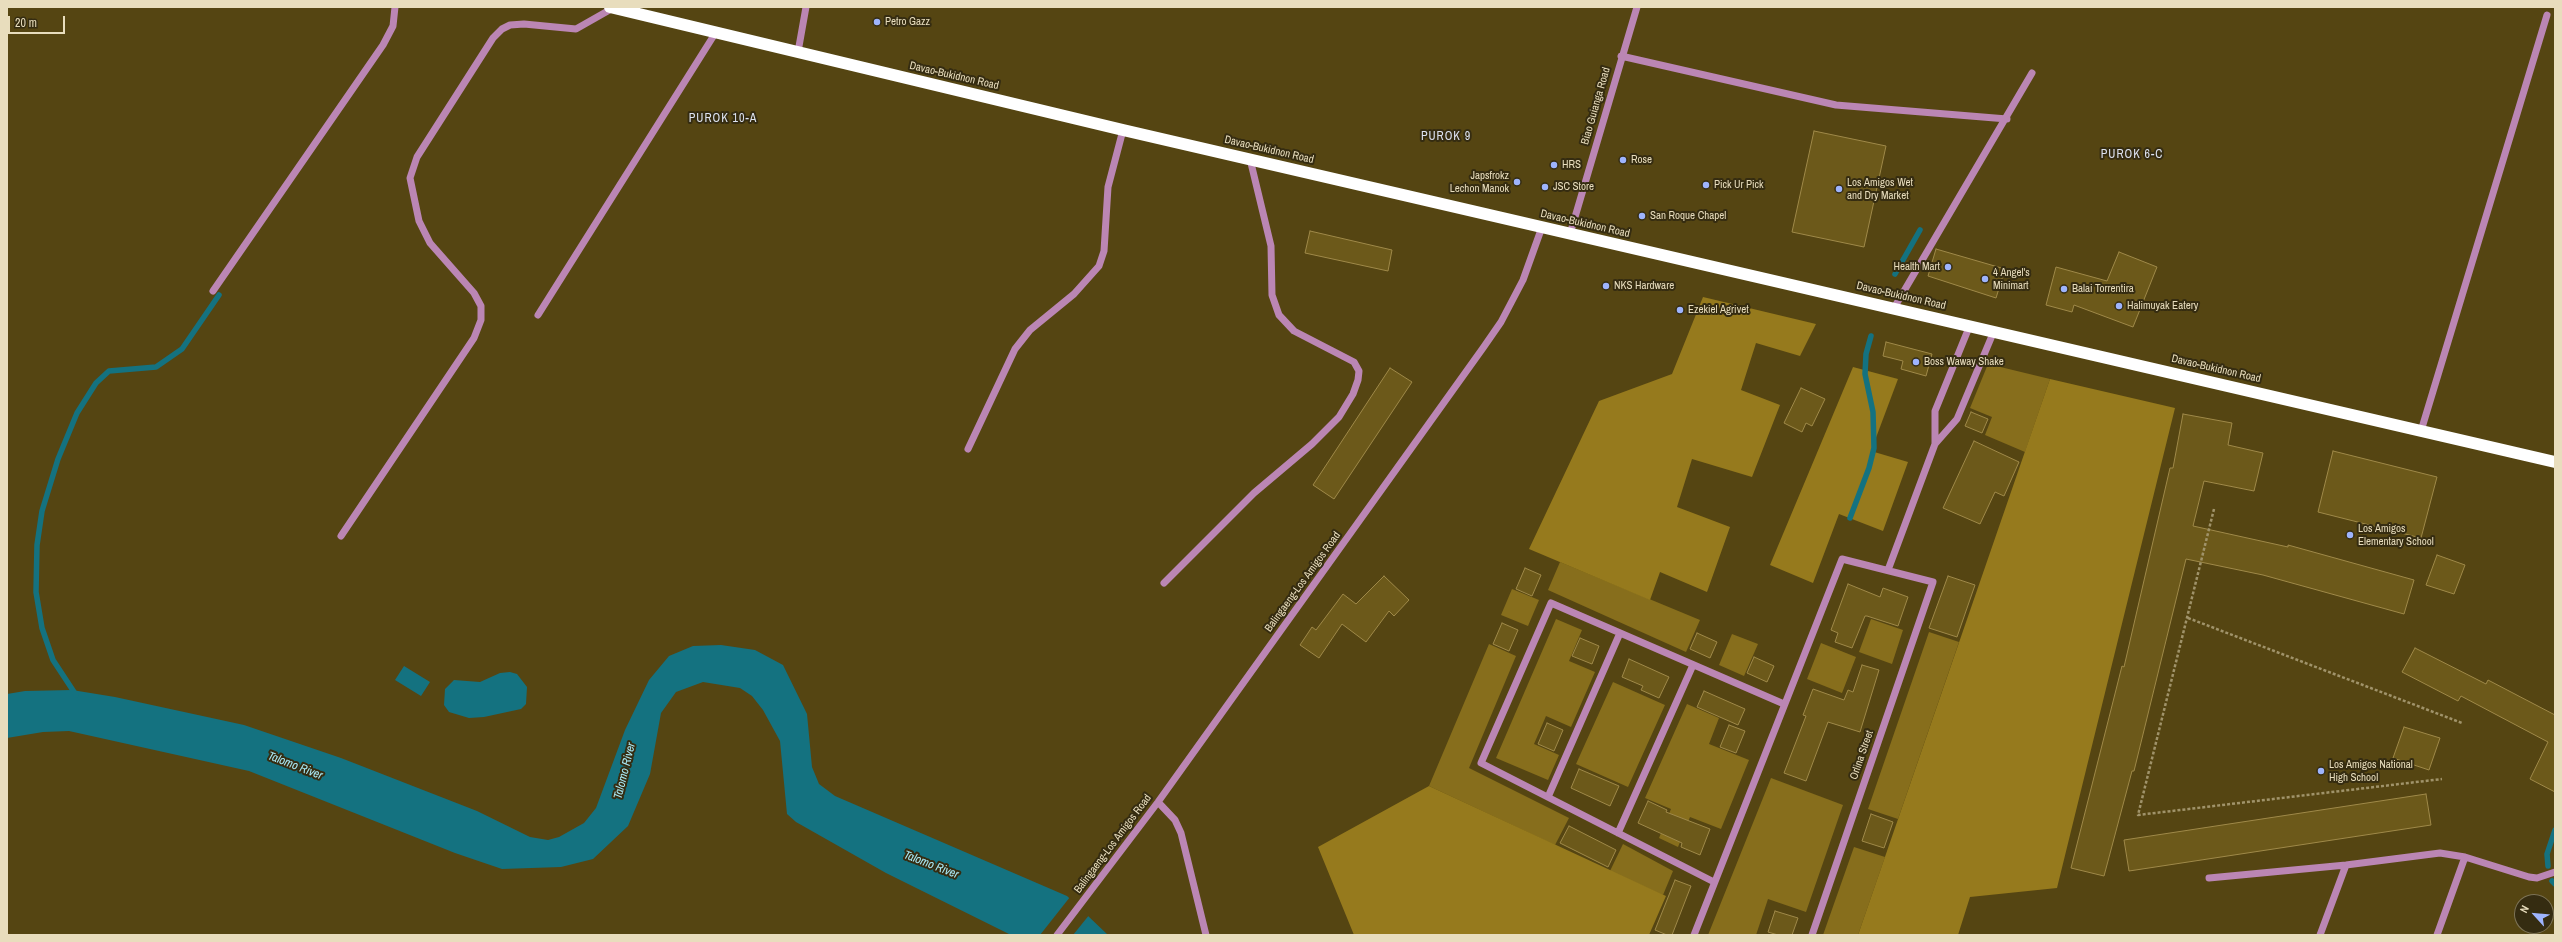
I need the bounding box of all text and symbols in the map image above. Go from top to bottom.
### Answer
scale bar [10,8,67,34]
text: 20 m [15,15,37,31]
place label: Petro Gazz [885,15,930,29]
marker: Petro Gazz [872,17,882,27]
street label: Davao-Bukidnon Road [908,59,1000,93]
street label: Biao Guianga Road [1579,66,1613,146]
district label: PUROK 10-A [689,112,757,126]
district label: PUROK 9 [1421,130,1471,144]
street label: Davao-Bukidnon Road [1223,133,1315,167]
district label: PUROK 6-C [2101,148,2163,162]
place label: Rose [1631,153,1652,167]
marker: Rose [1618,155,1628,165]
place label: HRS [1562,158,1581,172]
marker: HRS [1549,160,1559,170]
place label: Japsfrokz Lechon Manok [1450,169,1509,195]
place label: Los Amigos Wet and Dry Market [1847,176,1913,202]
marker: Japsfrokz Lechon Manok [1512,177,1522,187]
place label: Pick Ur Pick [1714,178,1764,192]
place label: JSC Store [1553,180,1594,194]
marker: Pick Ur Pick [1701,180,1711,190]
marker: JSC Store [1540,182,1550,192]
marker: Los Amigos Wet and Dry Market [1834,184,1844,194]
street label: Davao-Bukidnon Road [1539,207,1631,241]
place label: San Roque Chapel [1650,209,1726,223]
marker: San Roque Chapel [1637,211,1647,221]
place label: Health Mart [1893,260,1940,274]
marker: Health Mart [1943,262,1953,272]
place label: 4 Angel's Minimart [1993,266,2030,292]
marker: 4 Angel's Minimart [1980,274,1990,284]
place label: NKS Hardware [1614,279,1674,293]
street label: Davao-Bukidnon Road [1855,279,1947,313]
marker: NKS Hardware [1601,281,1611,291]
place label: Balai Torrentira [2072,282,2134,296]
marker: Balai Torrentira [2059,284,2069,294]
place label: Halimuyak Eatery [2127,299,2198,313]
marker: Halimuyak Eatery [2114,301,2124,311]
place label: Ezekiel Agrivet [1688,303,1749,317]
marker: Ezekiel Agrivet [1675,305,1685,315]
street label: Davao-Bukidnon Road [2170,352,2262,386]
place label: Boss Waway Shake [1924,355,2004,369]
marker: Boss Waway Shake [1911,357,1921,367]
place label: Los Amigos Elementary School [2358,522,2434,548]
street label: Balingaeng-Los Amigos Road [1262,529,1344,635]
marker: Los Amigos Elementary School [2345,530,2355,540]
street label: Orlina Street [1847,729,1877,781]
water label: Talomo River [611,741,639,801]
water label: Talomo River [265,749,325,783]
place label: Los Amigos National High School [2329,758,2413,784]
marker: Los Amigos National High School [2316,766,2326,776]
street label: Balingaeng-Los Amigos Road [1072,792,1154,896]
water label: Talomo River [901,848,961,882]
north arrow [2514,894,2554,934]
text: N [2516,903,2532,915]

